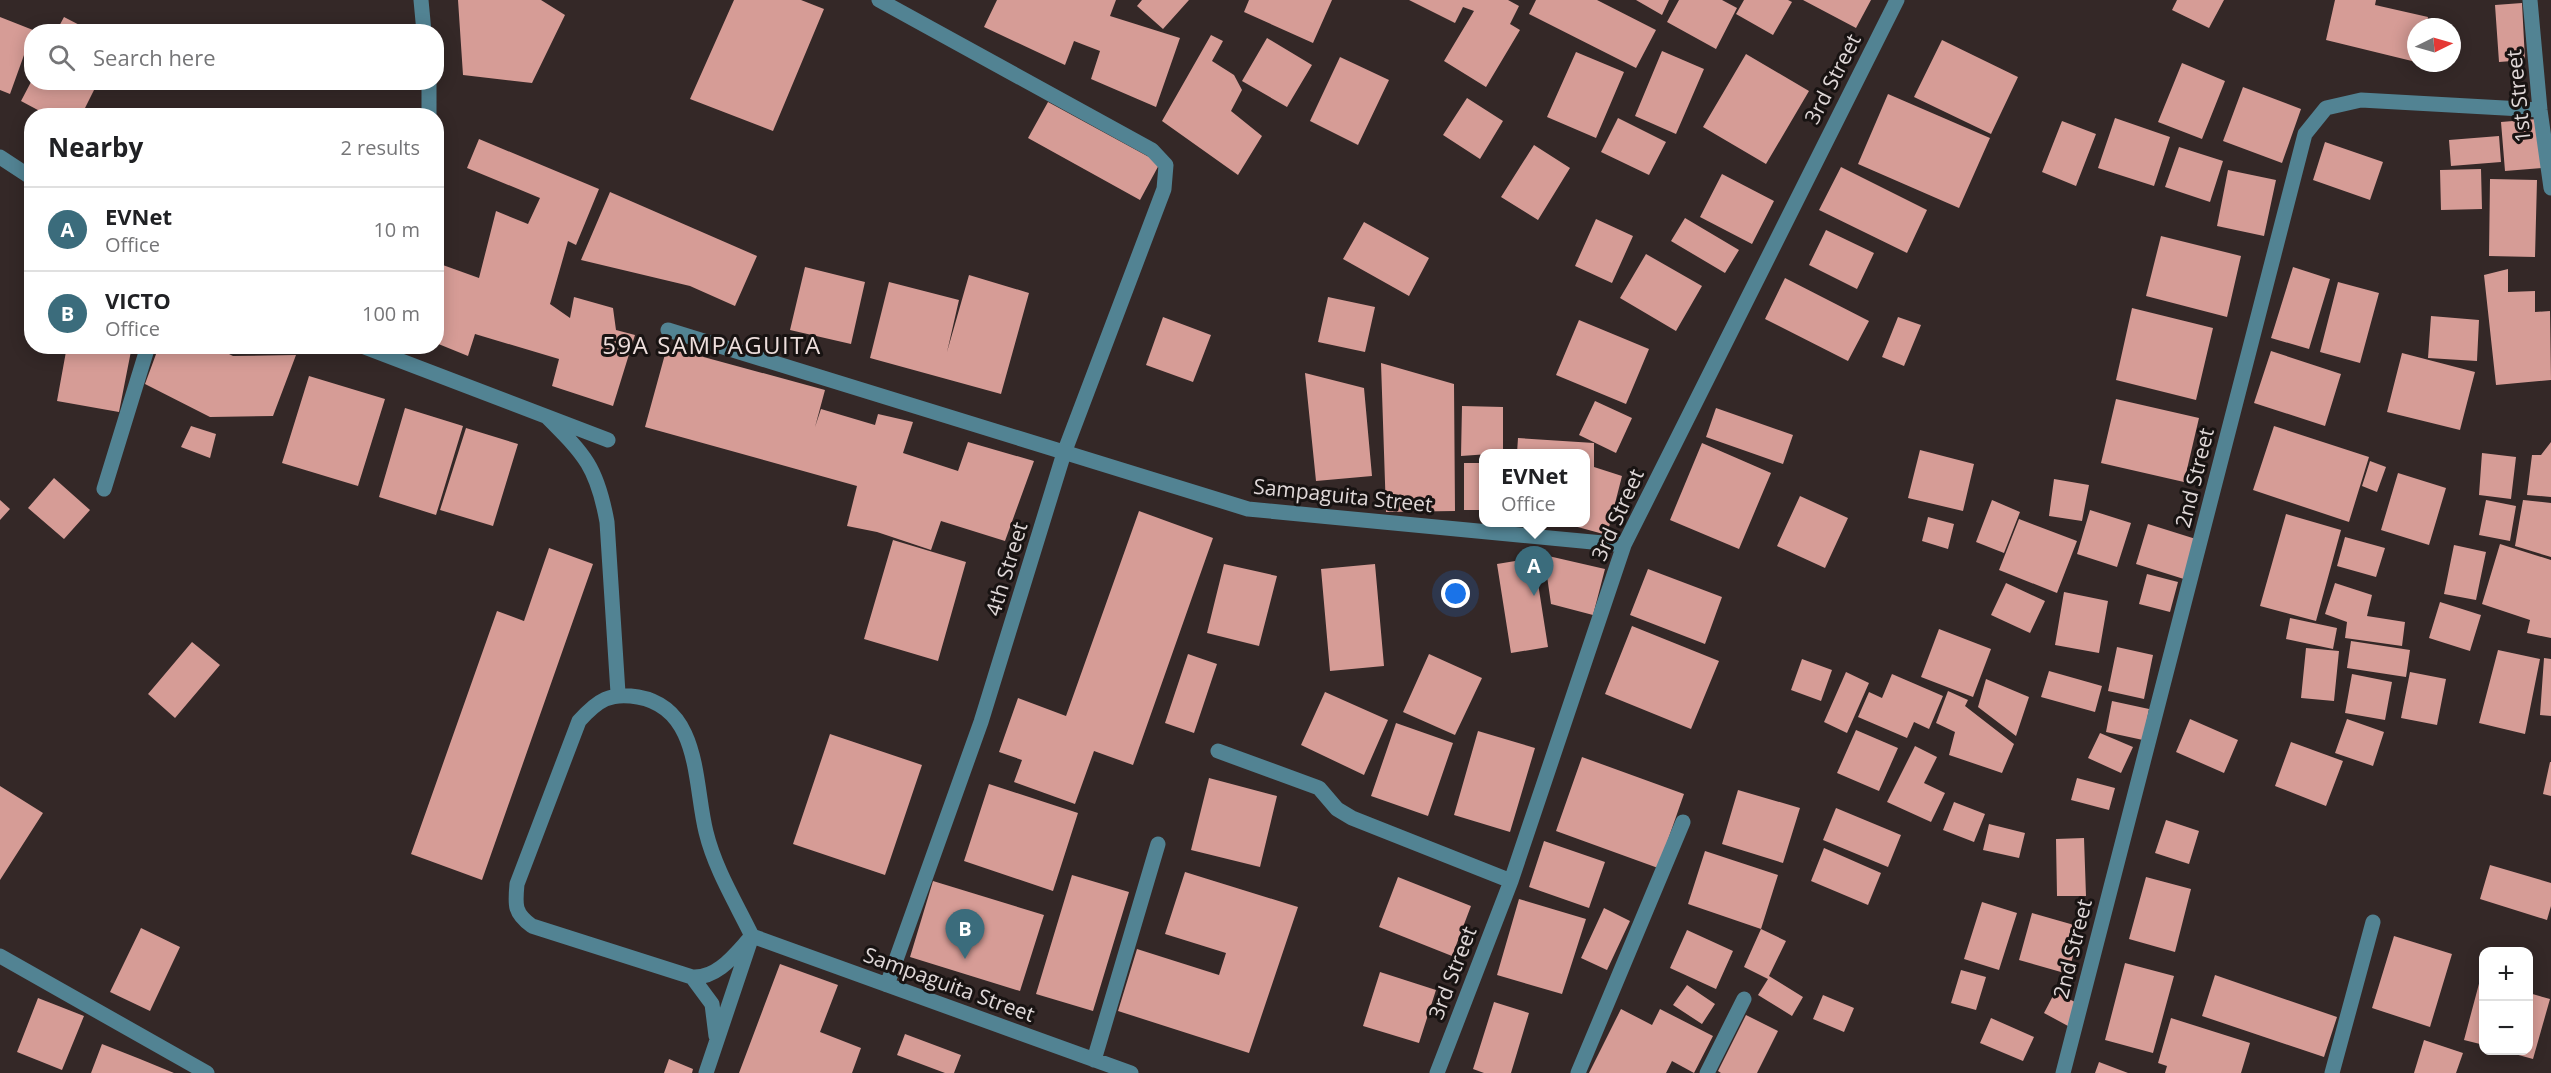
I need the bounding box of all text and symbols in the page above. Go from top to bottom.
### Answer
north arrow [2407,18,2461,72]
search box [24,24,444,90]
street label: 3rd Street [1797,29,1867,128]
icon: search [45,41,78,74]
text: Search here [93,42,216,72]
street label: 1st Street [2499,48,2537,144]
text: Nearby [48,129,143,165]
text: 2 results [340,134,420,161]
text: EVNet [105,201,172,231]
text: A [61,216,74,243]
text: 10 m [373,216,420,243]
text: Office [105,231,160,258]
text: VICTO [105,285,171,315]
text: B [61,300,74,327]
text: 100 m [362,300,420,327]
text: Office [105,315,160,342]
district label: 59A SAMPAGUITA [602,328,822,361]
street label: 2nd Street [2168,425,2220,531]
popup [1479,449,1590,527]
text: EVNet [1501,460,1568,490]
street label: 3rd Street [1584,464,1650,565]
street label: Sampaguita Street [1252,472,1434,518]
text: Office [1501,490,1556,517]
street label: 4th Street [979,518,1034,619]
pin: A [1514,546,1553,596]
your location [1441,579,1470,608]
street label: 2nd Street [2046,896,2098,1002]
pin: B [946,910,984,959]
street label: 3rd Street [1422,922,1483,1023]
street label: Sampaguita Street [860,940,1039,1028]
map controls [2479,947,2533,1055]
button: + [2479,947,2533,1001]
button: − [2479,1001,2533,1055]

